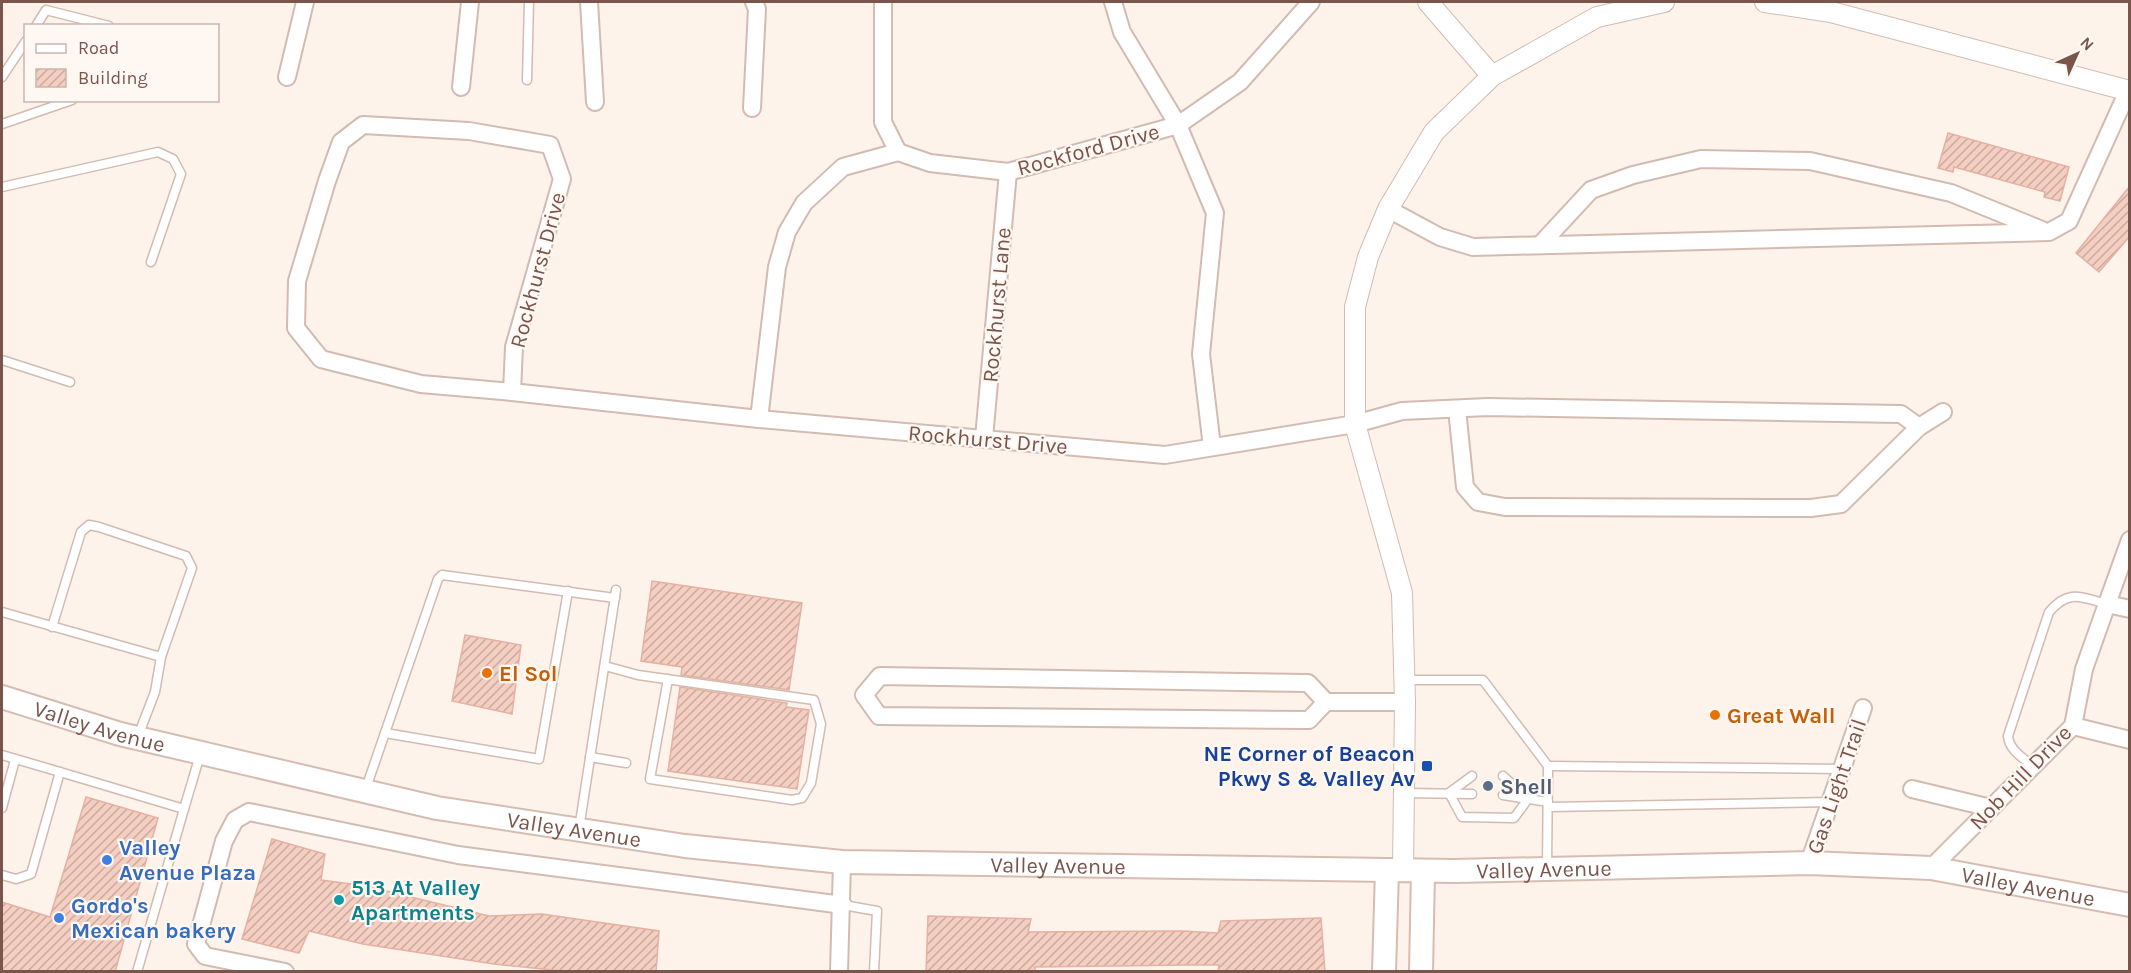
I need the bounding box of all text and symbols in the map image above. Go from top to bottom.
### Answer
legend [24,24,219,102]
north arrow [2047,24,2107,84]
text: N [2076,33,2098,55]
text: Road [78,37,119,59]
text: Building [78,67,148,89]
street label: Rockford Drive [1014,119,1162,181]
street label: Rockhurst Drive [505,189,571,351]
street label: Rockhurst Lane [977,226,1017,384]
street label: Rockhurst Drive [907,420,1069,460]
place label: El Sol [499,661,557,687]
marker: El Sol [480,666,494,680]
street label: Valley Avenue [31,696,168,758]
place label: Great Wall [1727,703,1836,729]
marker: Great Wall [1708,708,1722,722]
street label: Gas Light Trail [1802,715,1872,857]
street label: Nob Hill Drive [1964,720,2077,835]
place label: NE Corner of Beacon Pkwy S & Valley Av [1203,741,1416,792]
marker: NE Corner of Beacon Pkwy S & Valley Av [1420,759,1434,773]
place label: Shell [1500,774,1553,800]
marker: Shell [1481,779,1495,793]
street label: Valley Avenue [505,807,643,853]
place label: Valley Avenue Plaza [119,835,256,886]
street label: Valley Avenue [990,852,1126,880]
marker: Valley Avenue Plaza [100,853,114,867]
street label: Valley Avenue [1476,855,1612,884]
street label: Valley Avenue [1959,862,2097,912]
place label: 513 At Valley Apartments [351,875,480,926]
place label: Gordo's Mexican bakery [71,893,236,944]
marker: 513 At Valley Apartments [332,893,346,907]
marker: Gordo's Mexican bakery [52,911,66,925]

